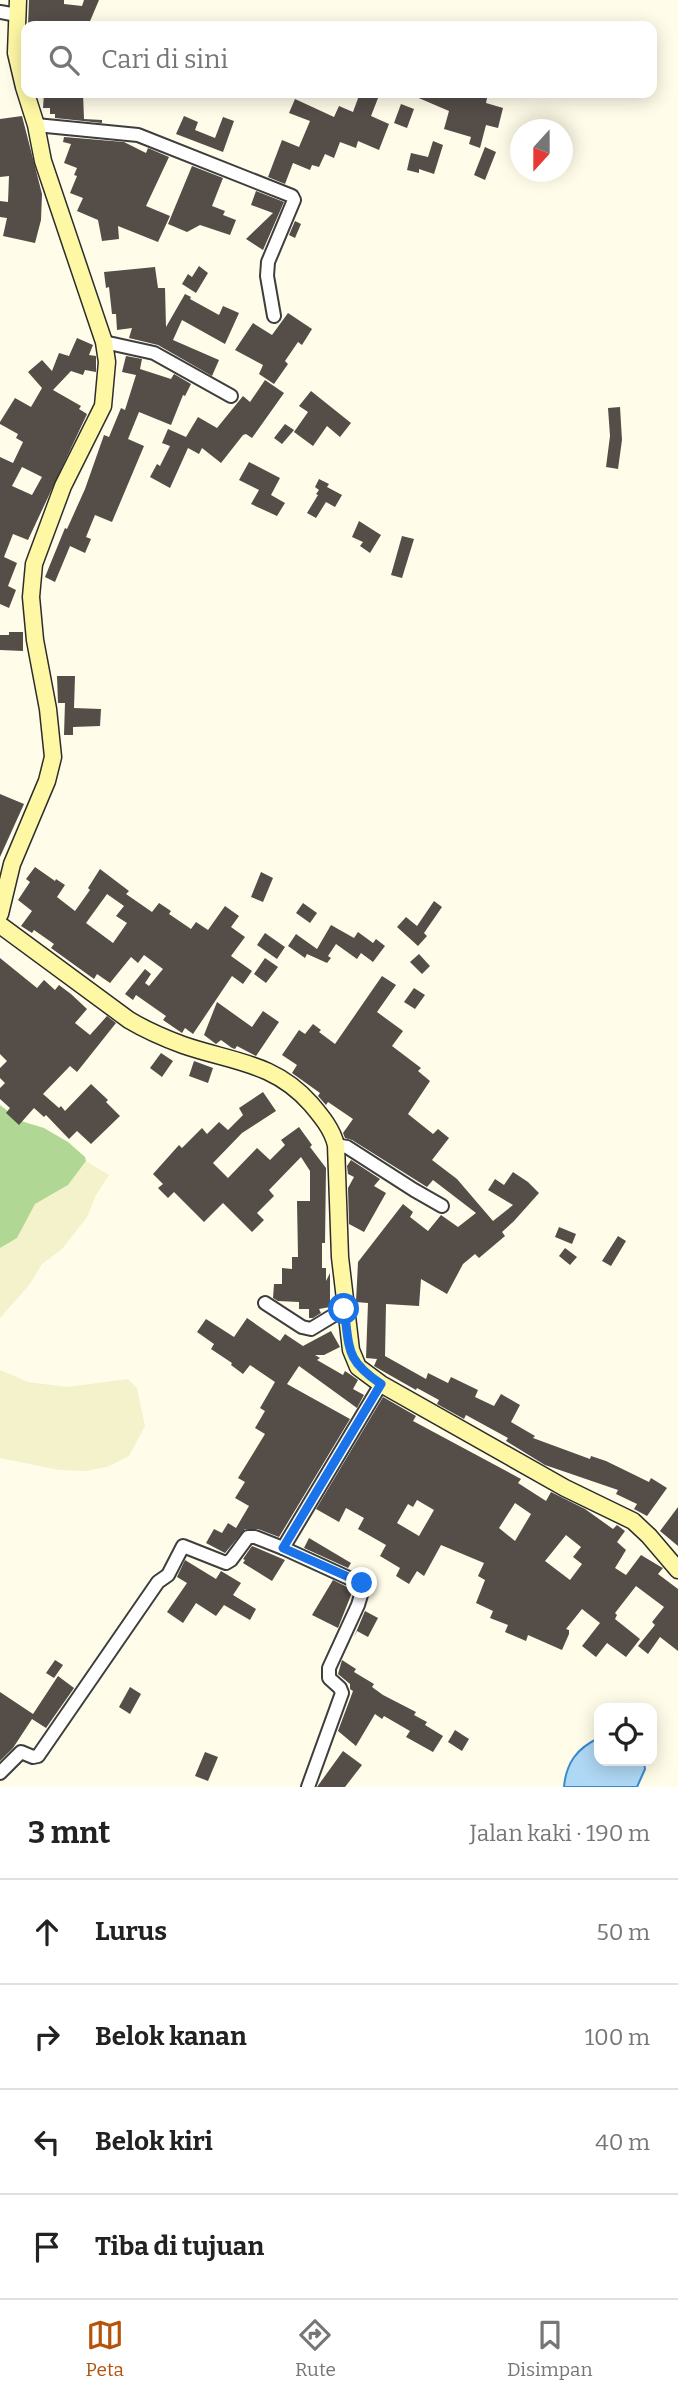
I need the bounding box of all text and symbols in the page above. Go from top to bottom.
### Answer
search box [21,21,657,98]
icon: search [45,41,83,79]
text: Cari di sini [101,44,228,75]
north arrow [510,119,573,182]
route start [328,1293,359,1324]
route end [346,1567,377,1598]
map controls [594,1703,657,1766]
button: locate [594,1703,657,1766]
text: 3 mnt [28,1815,110,1851]
text: Jalan kaki · 190 m [470,1819,650,1847]
icon: ahead [28,1913,66,1951]
text: Lurus [95,1916,167,1947]
text: 50 m [596,1918,650,1946]
icon: right [28,2018,66,2056]
text: Belok kanan [95,2021,247,2052]
text: 100 m [585,2023,650,2051]
icon: left [28,2123,66,2161]
text: Belok kiri [95,2126,213,2157]
text: 40 m [595,2128,650,2156]
icon: arrive [28,2228,66,2266]
text: Tiba di tujuan [95,2231,264,2262]
tab: Peta [85,2316,124,2381]
tab: Rute [295,2316,336,2381]
tab: Disimpan [507,2316,593,2381]

